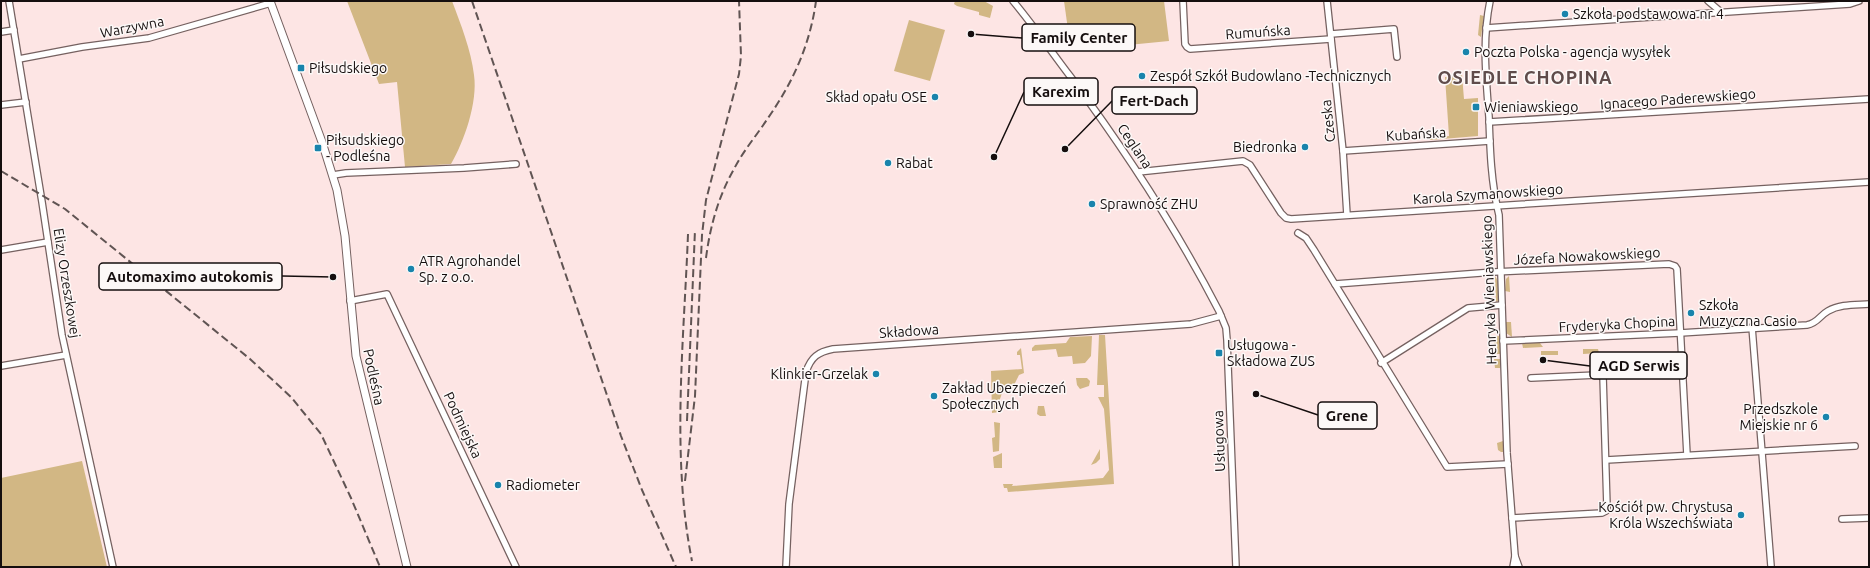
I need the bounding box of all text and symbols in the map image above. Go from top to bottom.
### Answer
place label: Szkoła podstawowa nr 4 [1573,6,1724,22]
marker: Szkoła podstawowa nr 4 [1560,9,1570,19]
street label: Warzywna [99,13,165,41]
street label: Rumuńska [1225,22,1291,42]
callout: Family Center [1022,24,1135,51]
text: Family Center [1030,29,1128,46]
place label: Poczta Polska - agencja wysyłek [1474,44,1671,60]
marker: Poczta Polska - agencja wysyłek [1461,47,1471,57]
place label: Piłsudskiego [309,60,387,76]
marker: Piłsudskiego [296,63,306,73]
district label: OSIEDLE CHOPINA [1437,67,1613,87]
place label: Zespół Szkół Budowlano -Technicznych [1150,68,1391,84]
marker: Zespół Szkół Budowlano -Technicznych [1137,71,1147,81]
callout: Karexim [1024,78,1098,105]
text: Karexim [1032,83,1090,100]
street label: Ignacego Paderewskiego [1600,86,1756,112]
callout: Fert-Dach [1112,87,1197,114]
place label: Skład opału OSE [826,89,927,105]
marker: Skład opału OSE [930,92,940,102]
text: Fert-Dach [1119,92,1189,109]
street label: Czeska [1318,99,1338,143]
place label: Wieniawskiego [1484,99,1578,115]
marker: Wieniawskiego [1471,102,1481,112]
street label: Ceglana [1114,121,1156,171]
street label: Kubańska [1385,124,1447,144]
place label: Piłsudskiego - Podleśna [326,132,404,164]
place label: Biedronka [1233,139,1297,155]
marker: Biedronka [1300,142,1310,152]
marker: Piłsudskiego - Podleśna [313,143,323,153]
place label: Rabat [896,155,933,171]
marker: Rabat [883,158,893,168]
street label: Karola Szymanowskiego [1412,181,1564,207]
place label: Sprawność ZHU [1100,196,1198,212]
marker: Sprawność ZHU [1087,199,1097,209]
street label: Henryka Wieniawskiego [1478,215,1500,365]
street label: Elizy Orzeszkowej [50,227,84,339]
street label: Józefa Nowakowskiego [1513,244,1661,268]
place label: ATR Agrohandel Sp. z o.o. [419,253,521,285]
callout: Automaximo autokomis [99,263,282,290]
marker: ATR Agrohandel Sp. z o.o. [406,264,416,274]
text: Automaximo autokomis [107,268,273,285]
place label: Szkoła Muzyczna Casio [1699,297,1797,329]
marker: Szkoła Muzyczna Casio [1686,308,1696,318]
street label: Fryderyka Chopina [1558,313,1676,335]
street label: Składowa [879,321,939,341]
place label: Usługowa - Składowa ZUS [1227,337,1315,369]
street label: Podleśna [360,347,388,407]
marker: Usługowa - Składowa ZUS [1214,348,1224,358]
callout: AGD Serwis [1590,352,1687,379]
text: AGD Serwis [1598,357,1680,374]
place label: Klinkier-Grzelak [770,366,868,382]
marker: Klinkier-Grzelak [871,369,881,379]
place label: Zakład Ubezpieczeń Społecznych [942,380,1066,412]
street label: Podmiejska [441,389,485,461]
marker: Zakład Ubezpieczeń Społecznych [929,391,939,401]
place label: Przedszkole Miejskie nr 6 [1739,401,1818,433]
callout: Grene [1318,402,1377,429]
text: Grene [1326,407,1368,424]
street label: Usługowa [1210,410,1228,472]
marker: Przedszkole Miejskie nr 6 [1821,412,1831,422]
place label: Radiometer [506,477,581,493]
marker: Radiometer [493,480,503,490]
place label: Kościół pw. Chrystusa Króla Wszechświata [1598,499,1733,531]
marker: Kościół pw. Chrystusa Króla Wszechświata [1736,510,1746,520]

